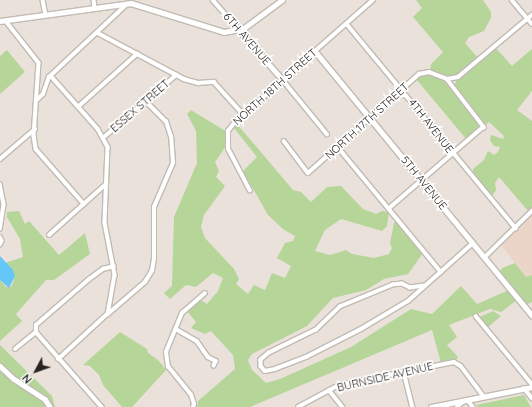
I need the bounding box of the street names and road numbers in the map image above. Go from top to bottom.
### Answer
street label: 6TH AVENUE [221,10,273,68]
street label: NORTH 18TH STREET [230,46,320,128]
street label: ESSEX STREET [108,77,172,135]
street label: NORTH 17TH STREET [323,80,411,162]
street label: 4TH AVENUE [406,96,456,156]
street label: 5TH AVENUE [398,153,450,213]
street label: BURNSIDE AVENUE [336,360,434,394]

